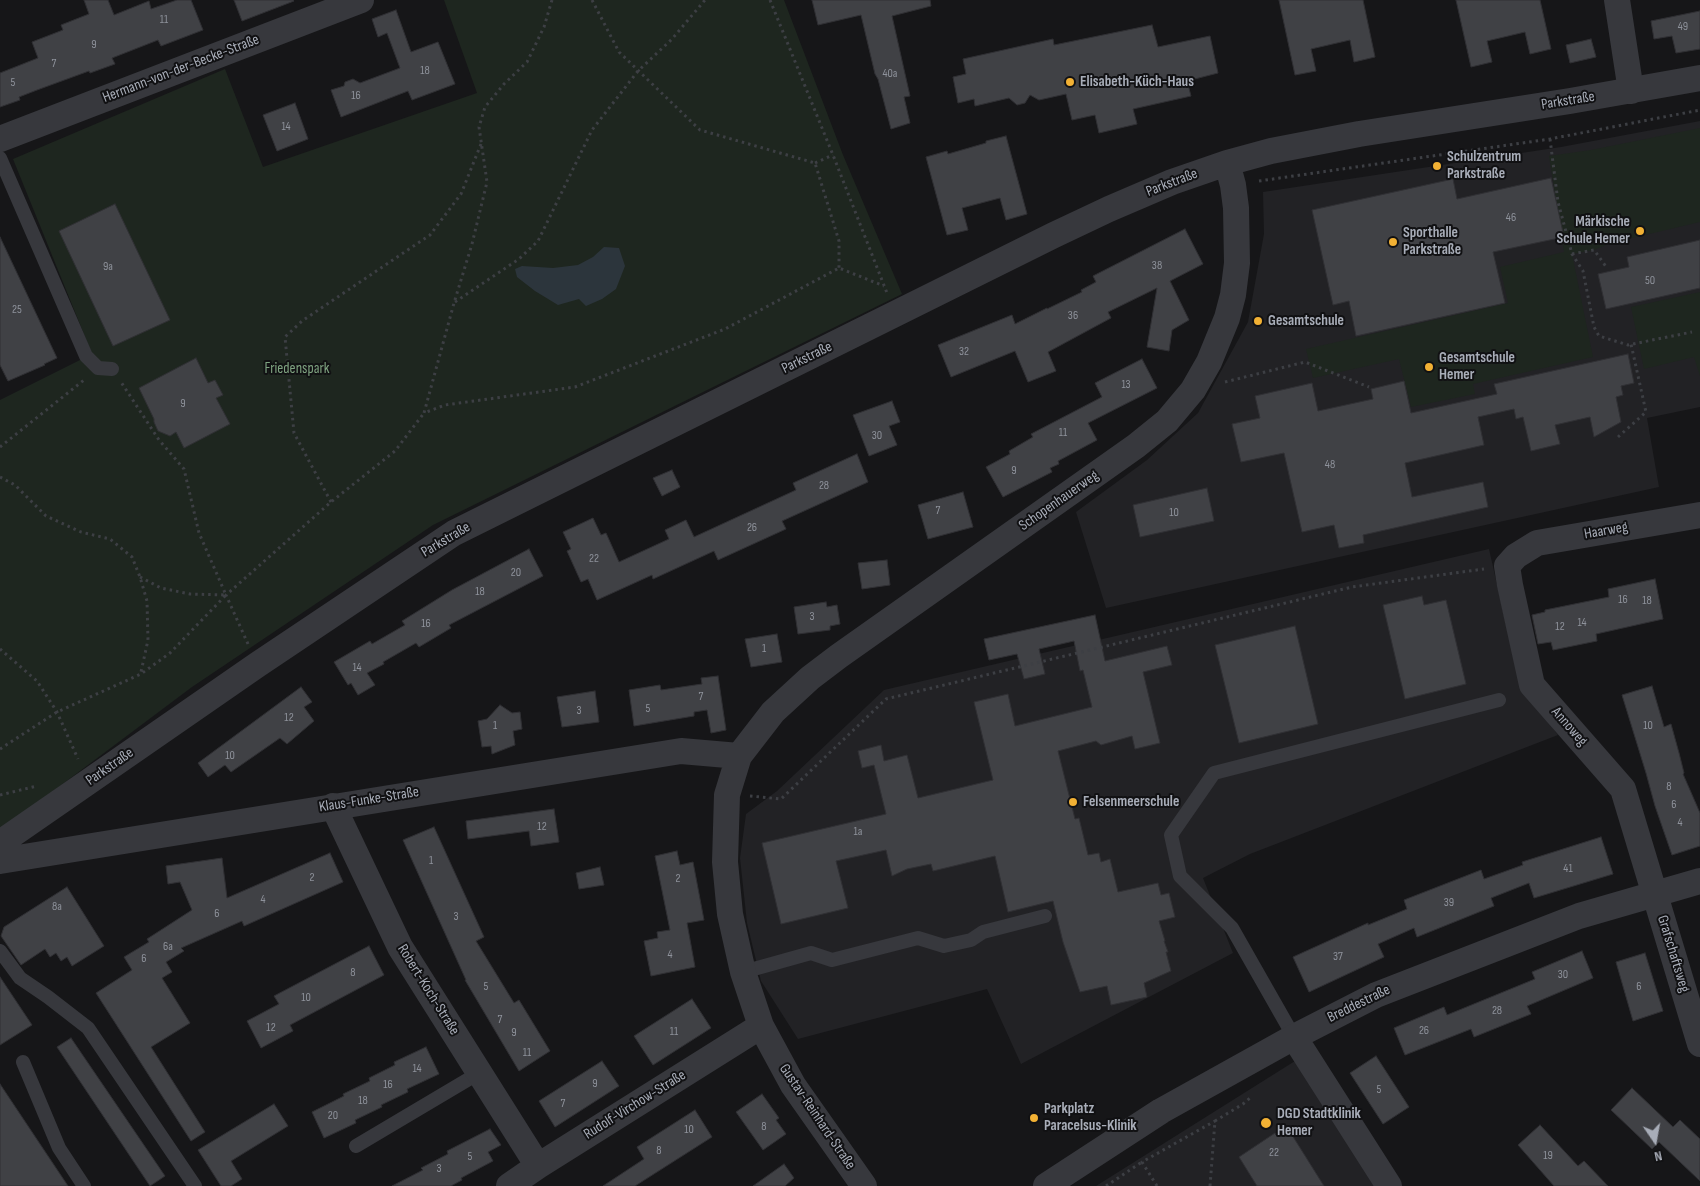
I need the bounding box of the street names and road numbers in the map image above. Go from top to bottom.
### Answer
street label: Hermann-von-der-Becke-Straße [100,31,262,107]
street label: Parkstraße [1540,88,1596,114]
street label: Parkstraße [1144,165,1200,201]
street label: Parkstraße [779,338,835,378]
street label: Schopenhauerweg [1016,467,1102,535]
street label: Parkstraße [418,518,474,562]
street label: Haarweg [1583,518,1629,544]
street label: Annoweg [1547,704,1591,750]
street label: Parkstraße [83,744,137,790]
street label: Klaus-Funke-Straße [318,783,420,817]
street label: Grafschaftsweg [1653,913,1693,995]
street label: Robert-Koch-Straße [393,941,463,1039]
street label: Breddestraße [1325,981,1393,1027]
street label: Gustav-Reinhard-Straße [775,1061,859,1173]
street label: Rudolf-Virchow-Straße [581,1066,689,1144]

